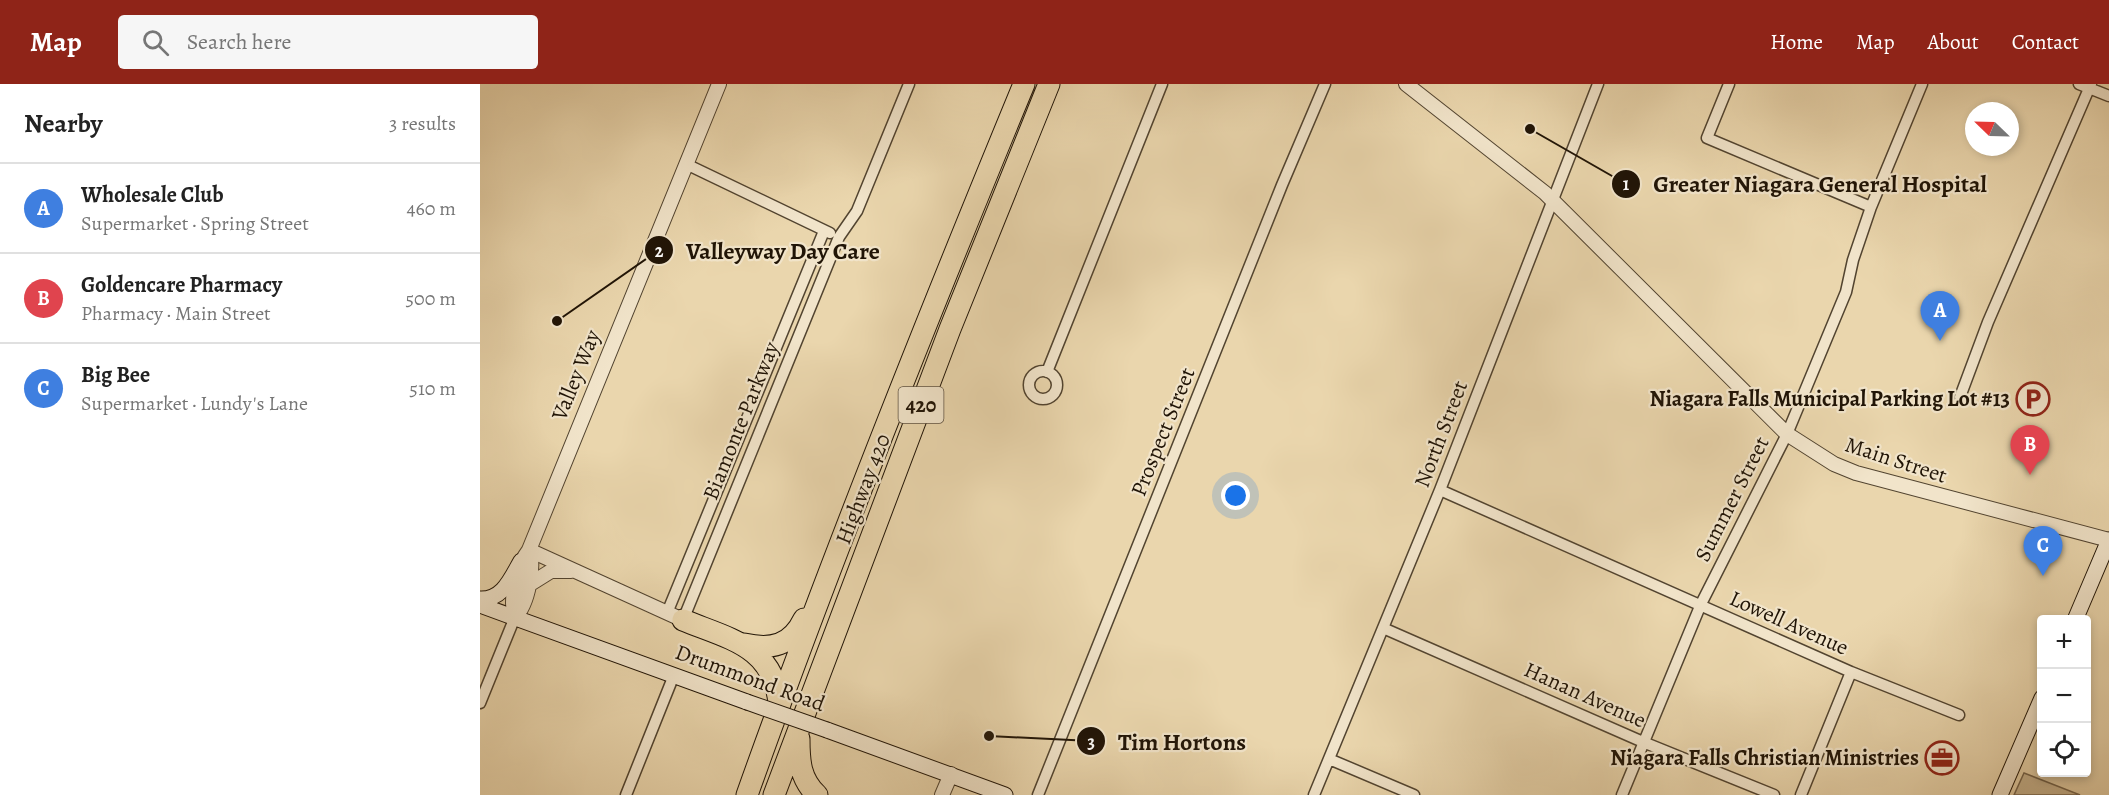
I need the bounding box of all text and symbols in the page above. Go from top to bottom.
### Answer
search box [118,15,538,69]
text: Map [30,23,82,61]
icon: search [139,26,172,59]
text: Search here [187,27,291,57]
text: Home [1770,28,1823,56]
text: Map [1856,28,1894,56]
text: About [1927,28,1979,56]
text: Contact [2012,28,2079,56]
north arrow [1965,102,2019,156]
text: Nearby [24,106,103,141]
text: 3 results [389,110,456,137]
callout: Greater Niagara General Hospital [1611,163,1999,205]
text: Greater Niagara General Hospital [1653,168,1987,200]
text: 1 [1623,172,1630,196]
text: Wholesale Club [81,180,224,210]
text: A [37,195,50,222]
text: 460 m [406,195,456,222]
text: Supermarket · Spring Street [81,210,309,237]
callout: Valleyway Day Care [644,229,892,271]
text: Valleyway Day Care [685,235,880,267]
text: 2 [655,239,664,263]
text: Goldencare Pharmacy [81,270,282,300]
text: B [37,285,50,312]
text: 500 m [405,285,456,312]
pin: A [1920,292,1960,341]
text: Pharmacy · Main Street [81,300,271,327]
street label: Valley Way [544,325,608,426]
street label: Biamonte Parkway [696,337,786,505]
text: Big Bee [81,360,150,390]
street label: Prospect Street [1124,363,1202,501]
text: C [37,375,50,402]
text: 510 m [409,375,456,402]
street label: North Street [1407,376,1475,492]
parking icon: Niagara Falls Municipal Parking Lot #13 [2015,381,2051,417]
place label: Niagara Falls Municipal Parking Lot #13 [1650,384,2010,414]
road number: 420 [898,387,944,423]
text: Supermarket · Lundy's Lane [81,390,308,417]
pin: B [2010,426,2050,475]
street label: Highway 420 [828,429,898,549]
street label: Main Street [1841,429,1951,491]
street label: Summer Street [1688,431,1776,567]
your location [1221,481,1250,510]
pin: C [2024,526,2062,576]
street label: Lowell Avenue [1725,583,1853,663]
map controls [2037,615,2091,777]
button: + [2037,615,2091,669]
street label: Drummond Road [671,637,829,719]
street label: Hanan Avenue [1519,655,1651,735]
button: − [2037,669,2091,723]
callout: Tim Hortons [1076,720,1258,762]
button: locate [2037,723,2091,777]
text: Tim Hortons [1118,726,1246,758]
text: 3 [1087,730,1095,754]
office icon: Niagara Falls Christian Ministries [1924,740,1960,776]
place label: Niagara Falls Christian Ministries [1610,743,1919,773]

